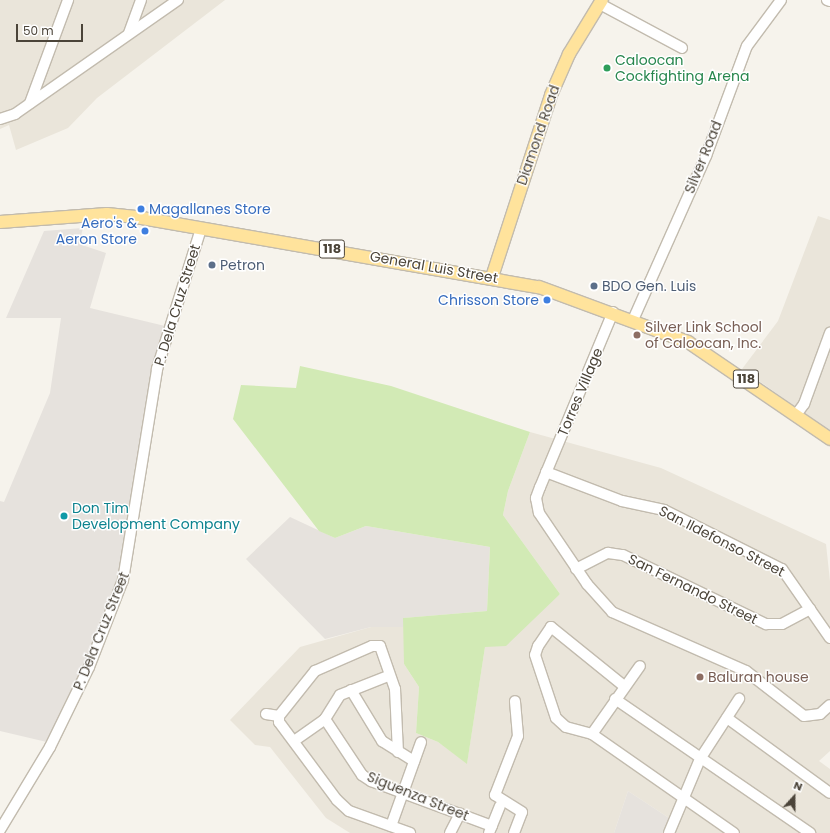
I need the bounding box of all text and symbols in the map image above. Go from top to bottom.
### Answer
scale bar [18,16,85,42]
text: 50 m [23,22,54,39]
place label: Caloocan Cockfighting Arena [615,52,749,84]
marker: Caloocan Cockfighting Arena [602,63,612,73]
street label: Diamond Road [513,83,563,187]
street label: Silver Road [681,118,725,196]
place label: Magallanes Store [149,201,271,217]
marker: Magallanes Store [136,204,146,214]
place label: Aero's & Aeron Store [56,215,137,248]
marker: Aero's & Aeron Store [140,226,150,236]
road number: 118 [318,238,346,260]
street label: P. Dela Cruz Street [151,242,203,368]
street label: General Luis Street [369,247,499,287]
place label: Petron [220,257,265,273]
marker: Petron [207,260,217,270]
place label: BDO Gen. Luis [602,278,696,294]
marker: BDO Gen. Luis [589,281,599,291]
place label: Chrisson Store [438,292,539,308]
marker: Chrisson Store [542,295,552,305]
place label: Silver Link School of Caloocan, Inc. [645,319,762,352]
marker: Silver Link School of Caloocan, Inc. [632,330,642,340]
street label: Torres Village [554,345,606,439]
road number: 118 [732,368,760,390]
place label: Don Tim Development Company [72,500,240,532]
street label: San Ildefonso Street [656,502,788,580]
marker: Don Tim Development Company [59,511,69,521]
street label: San Fernando Street [626,550,760,628]
street label: P. Dela Cruz Street [70,569,132,693]
place label: Baluran house [708,669,809,685]
marker: Baluran house [695,672,705,682]
street label: Siguenza Street [365,768,471,824]
north arrow [774,777,814,817]
text: N [792,777,805,795]

